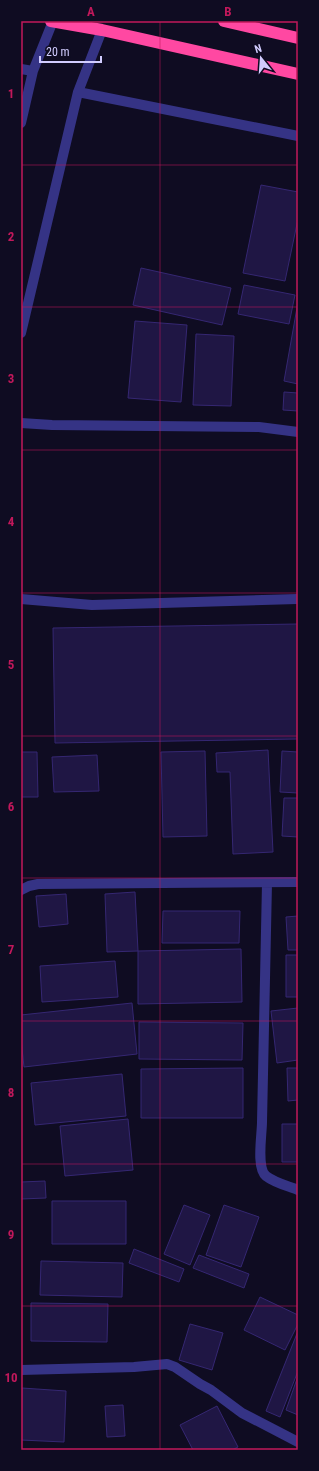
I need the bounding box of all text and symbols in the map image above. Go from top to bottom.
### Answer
text: A [87,4,95,19]
text: B [224,4,232,19]
scale bar [40,38,101,64]
north arrow [241,38,281,78]
text: N [253,42,264,56]
text: 20 m [46,45,70,59]
text: 1 [8,86,14,101]
text: 2 [8,229,15,244]
text: 3 [8,371,14,386]
text: 4 [8,514,15,529]
text: 5 [8,657,15,672]
text: 6 [8,799,15,814]
text: 7 [8,942,15,957]
text: 8 [8,1085,14,1100]
text: 9 [8,1227,14,1242]
text: 10 [4,1370,18,1385]

